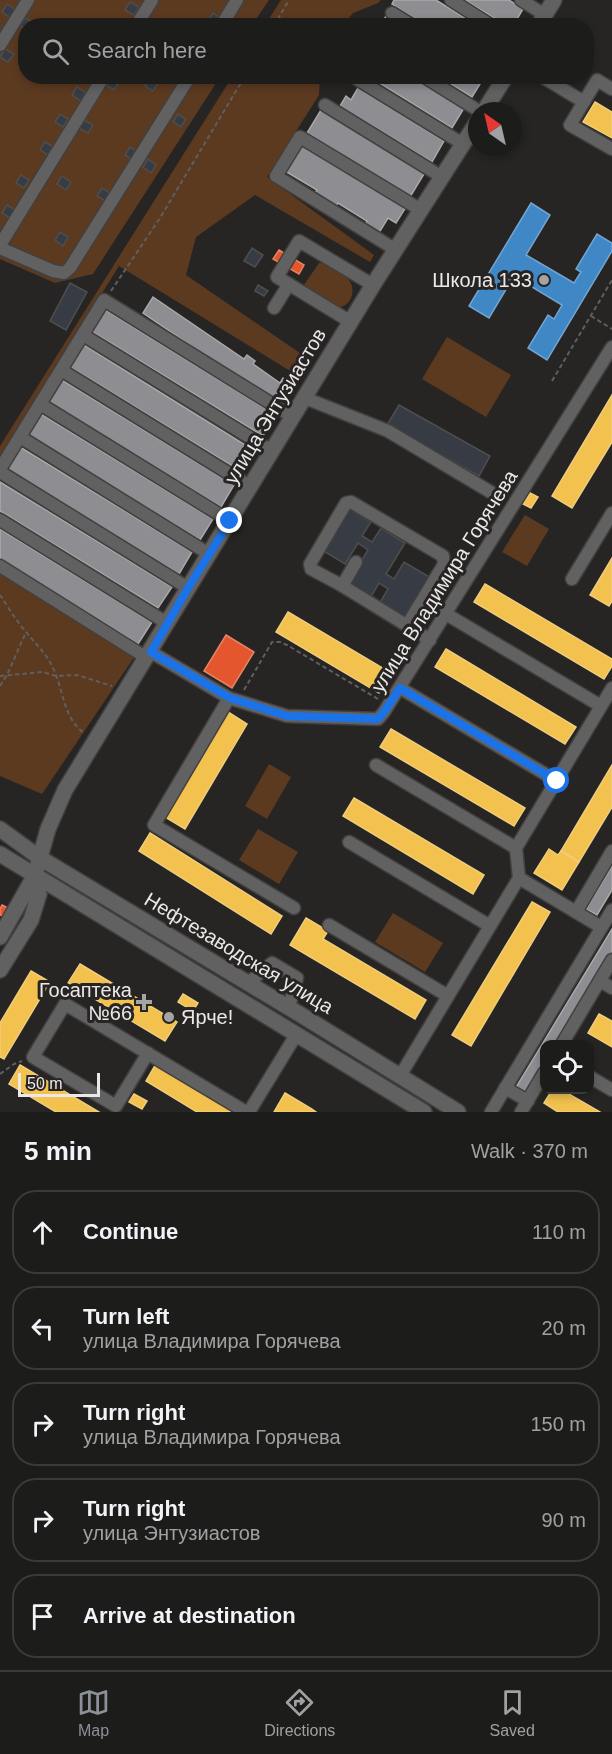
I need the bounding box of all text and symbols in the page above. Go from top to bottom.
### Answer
search box [18,18,594,84]
icon: search [39,35,72,68]
text: Search here [87,38,207,63]
north arrow [468,102,522,156]
place label: Школа 133 [432,269,532,291]
marker: Школа 133 [537,273,551,287]
street label: улица Энтузиастов [220,324,330,488]
street label: улица Владимира Горячева [366,465,522,696]
route end [216,507,242,533]
route start [543,767,569,793]
street label: Нефтезаводская улица [141,888,338,1018]
place label: Госаптека №66 [39,979,133,1024]
marker: Госаптека №66 [137,995,151,1009]
place label: Ярче! [181,1006,233,1028]
marker: Ярче! [162,1010,176,1024]
map controls [540,1040,594,1094]
button: locate [540,1040,594,1094]
scale bar [18,1070,100,1098]
text: 50 m [27,1075,63,1092]
text: 5 min [24,1136,92,1166]
text: Walk · 370 m [471,1140,588,1162]
icon: ahead [26,1216,59,1249]
text: Continue [83,1219,178,1244]
text: 110 m [532,1221,586,1243]
text: Turn left [83,1304,169,1329]
icon: left [26,1312,59,1345]
text: 20 m [542,1317,586,1339]
text: улица Владимира Горячева [83,1330,341,1352]
text: Turn right [83,1400,185,1425]
icon: right [26,1408,59,1441]
text: 150 m [530,1413,586,1435]
text: улица Владимира Горячева [83,1426,341,1448]
text: Turn right [83,1496,185,1521]
icon: right [26,1504,59,1537]
text: 90 m [542,1509,586,1531]
text: улица Энтузиастов [83,1522,261,1544]
icon: arrive [26,1600,59,1633]
text: Arrive at destination [83,1603,296,1628]
tab: Map [77,1686,110,1740]
tab: Directions [264,1686,335,1740]
tab: Saved [490,1686,535,1740]

